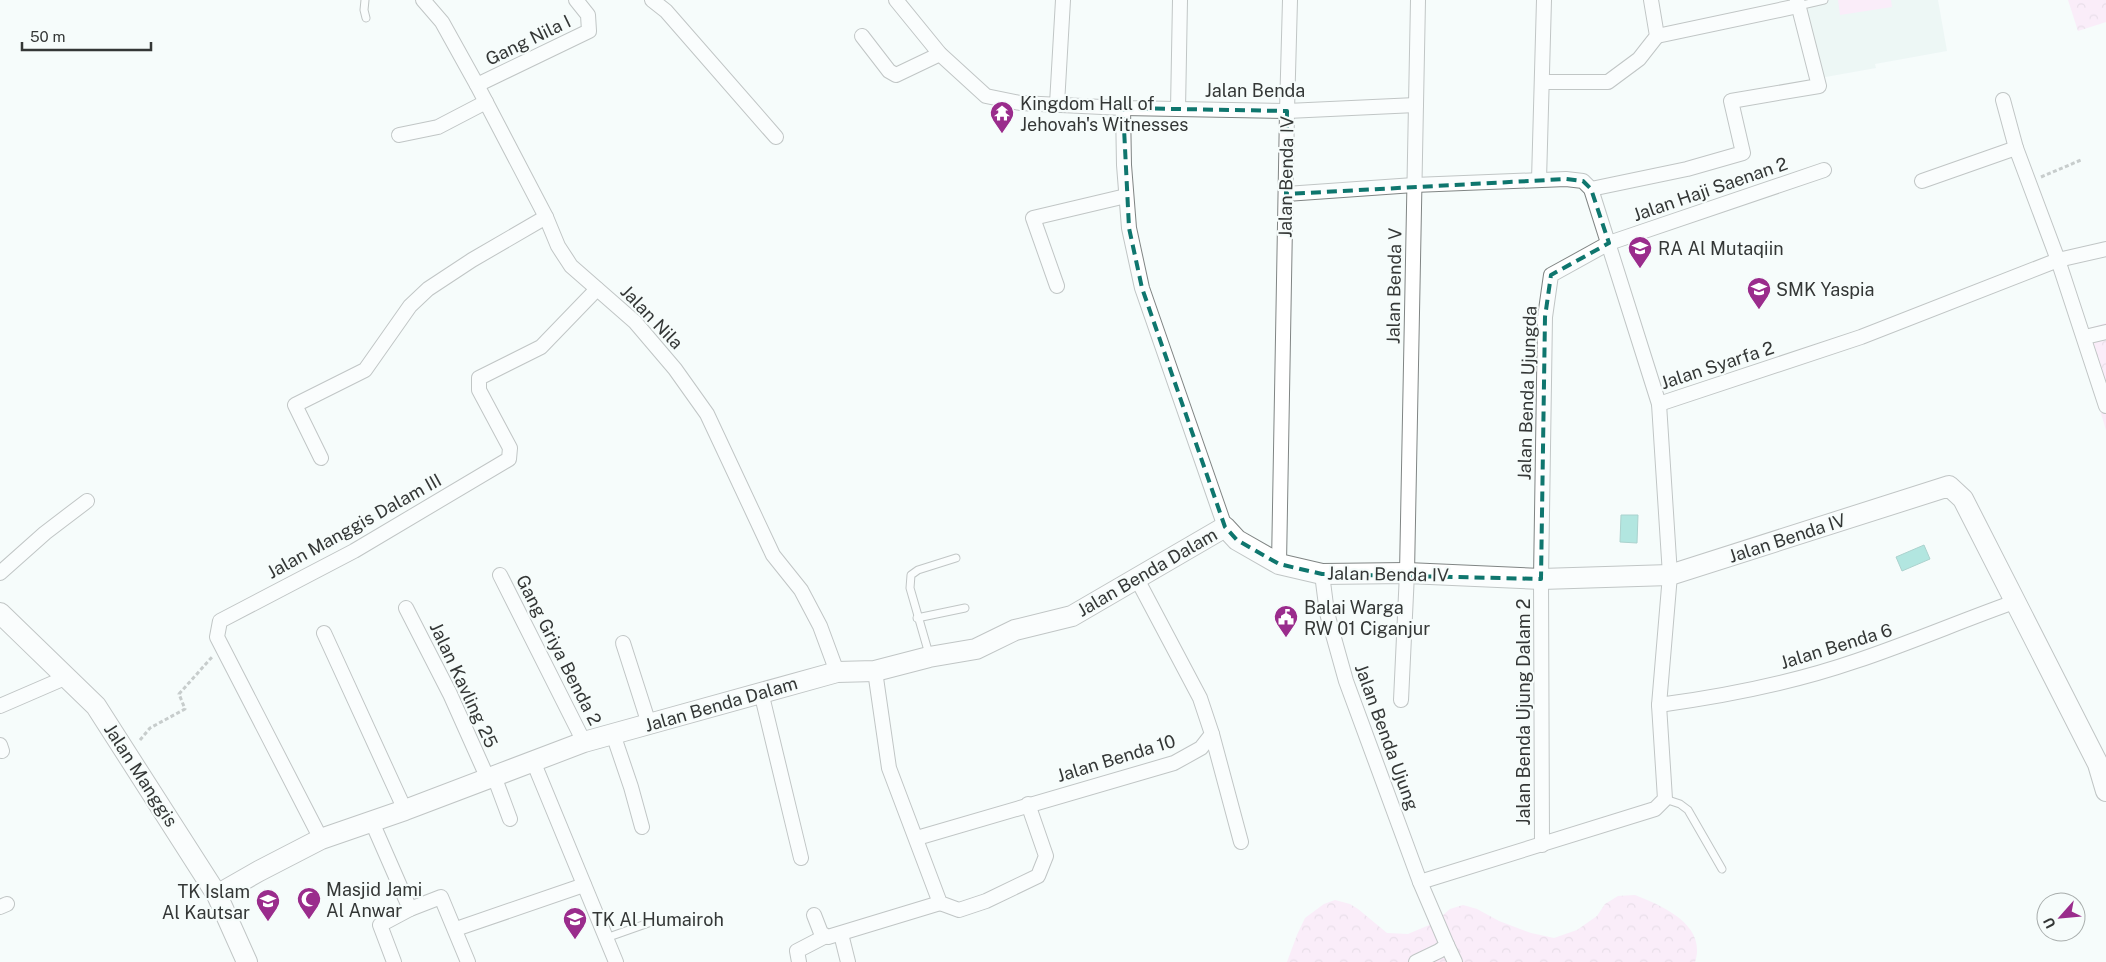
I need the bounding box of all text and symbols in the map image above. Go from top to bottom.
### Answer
street label: Gang Nila I [482,10,574,70]
scale bar [22,20,151,52]
text: 50 m [30,28,65,45]
street label: Jalan Benda [1205,80,1305,101]
place label: Kingdom Hall of Jehovah's Witnesses [1020,93,1188,135]
temple icon: Kingdom Hall of Jehovah's Witnesses [989,100,1015,134]
street label: Jalan Benda IV [1274,116,1298,238]
street label: Jalan Haji Saenan 2 [1630,153,1790,225]
street label: Jalan Benda V [1382,228,1406,344]
school or university icon: RA Al Mutaqiin [1627,235,1653,269]
place label: RA Al Mutaqiin [1658,238,1784,259]
school or university icon: SMK Yaspia [1746,276,1772,310]
place label: SMK Yaspia [1776,279,1874,300]
street label: Jalan Nila [616,281,688,353]
street label: Jalan Benda Ujungda [1513,305,1541,481]
street label: Jalan Syarfa 2 [1658,337,1776,393]
street label: Jalan Manggis Dalam III [263,469,445,583]
street label: Jalan Benda IV [1726,509,1848,567]
street label: Jalan Benda Dalam [1073,523,1221,621]
street label: Jalan Benda IV [1327,562,1449,586]
street label: Gang Griya Benda 2 [512,571,606,729]
place label: Balai Warga RW 01 Ciganjur [1304,597,1430,639]
street label: Jalan Benda Ujung Dalam 2 [1513,598,1534,826]
public building icon: Balai Warga RW 01 Ciganjur [1273,604,1299,638]
street label: Jalan Kavling 25 [426,619,502,751]
street label: Jalan Benda 6 [1777,619,1895,673]
street label: Jalan Benda Ujung [1351,661,1423,813]
street label: Jalan Benda Dalam [642,672,800,736]
street label: Jalan Manggis [100,719,182,831]
street label: Jalan Benda 10 [1054,730,1178,786]
place label: Masjid Jami Al Anwar [326,879,422,921]
place label: TK Islam Al Kautsar [162,881,250,923]
mosque icon: Masjid Jami Al Anwar [296,886,322,920]
school or university icon: TK Islam Al Kautsar [255,888,281,922]
north arrow [2036,892,2086,942]
school or university icon: TK Al Humairoh [562,906,588,940]
place label: TK Al Humairoh [592,909,724,930]
text: U [2040,915,2059,931]

